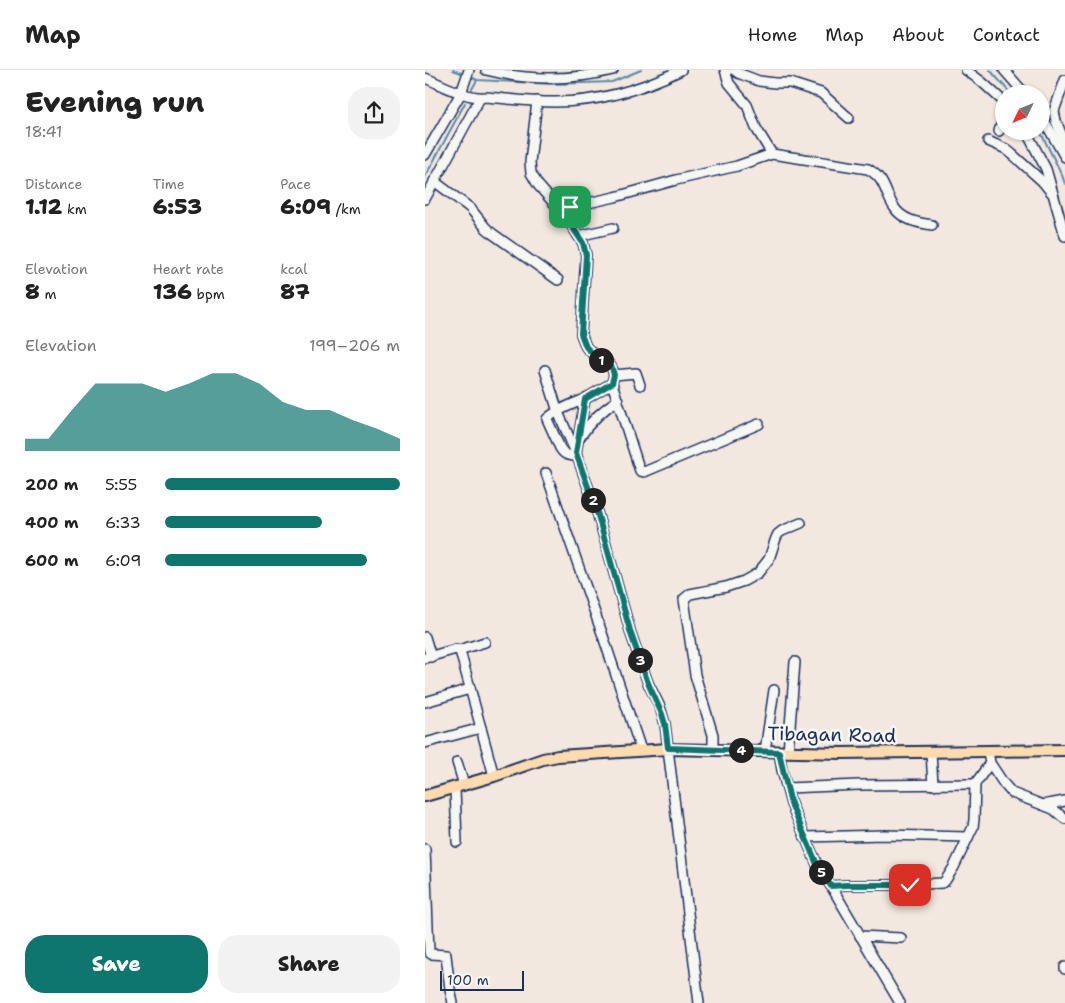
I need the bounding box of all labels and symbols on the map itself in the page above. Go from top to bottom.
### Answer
north arrow [995,85,1050,140]
pin [549,186,591,228]
pin: 1 [589,348,613,372]
pin: 2 [581,488,605,512]
pin: 3 [627,648,653,672]
street label: Tibagan Road [768,721,896,748]
pin: 4 [729,738,753,762]
pin: 5 [809,860,833,884]
pin [889,864,931,906]
scale bar [440,968,524,991]

